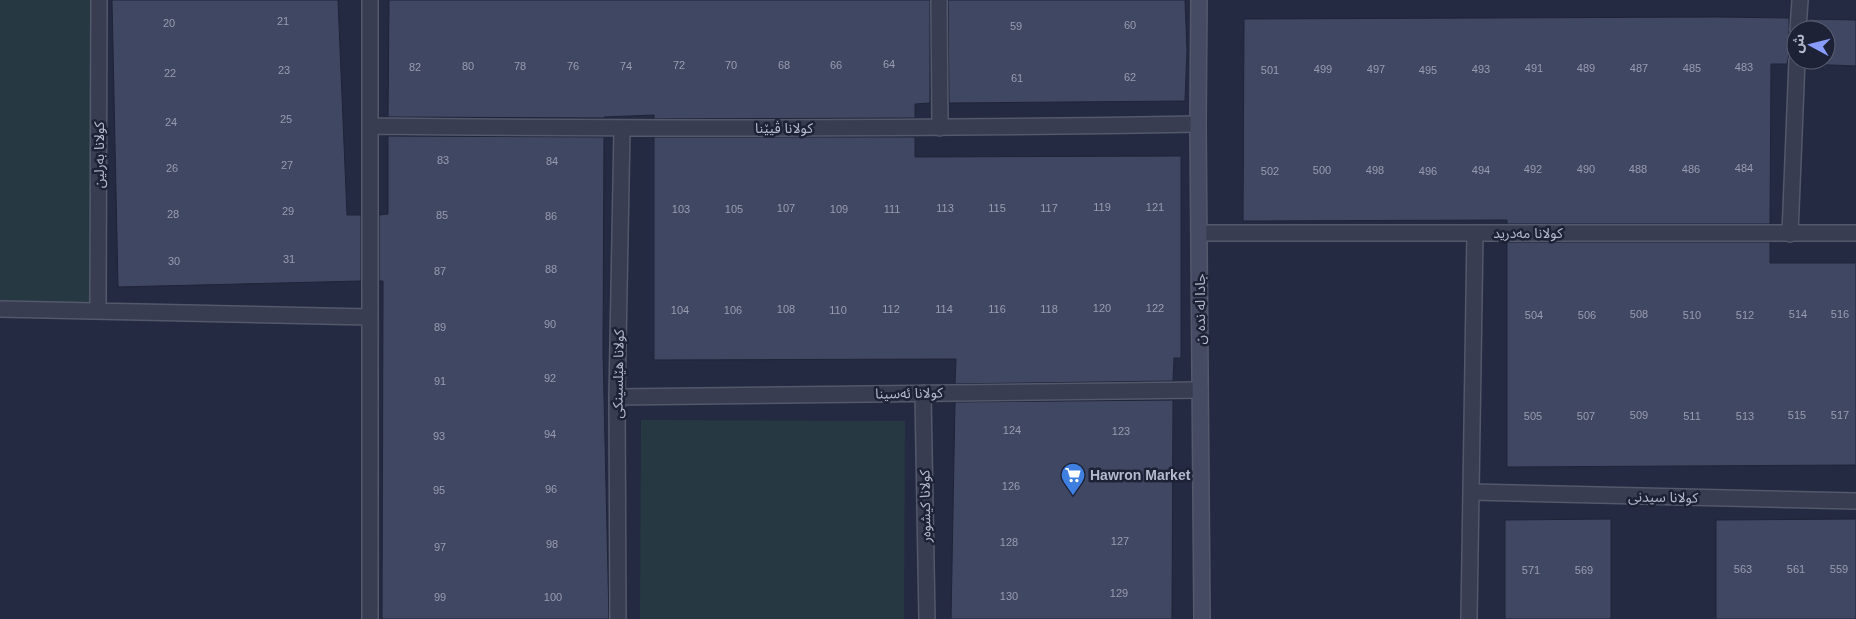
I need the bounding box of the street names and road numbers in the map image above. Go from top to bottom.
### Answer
street label: كولانا ڤیێنا [755,120,813,137]
street label: كولانا بەرلین [91,121,108,188]
street label: كولانا مه‌درید [1493,225,1563,242]
street label: جادا له نده ن [1192,274,1209,344]
street label: كولانا ھێلسینکی [609,329,628,419]
street label: كولانا ئەسینا [875,384,943,403]
street label: كولانا كیشوه‌ر [916,469,935,543]
street label: كولانا سيدنى [1628,488,1698,507]

